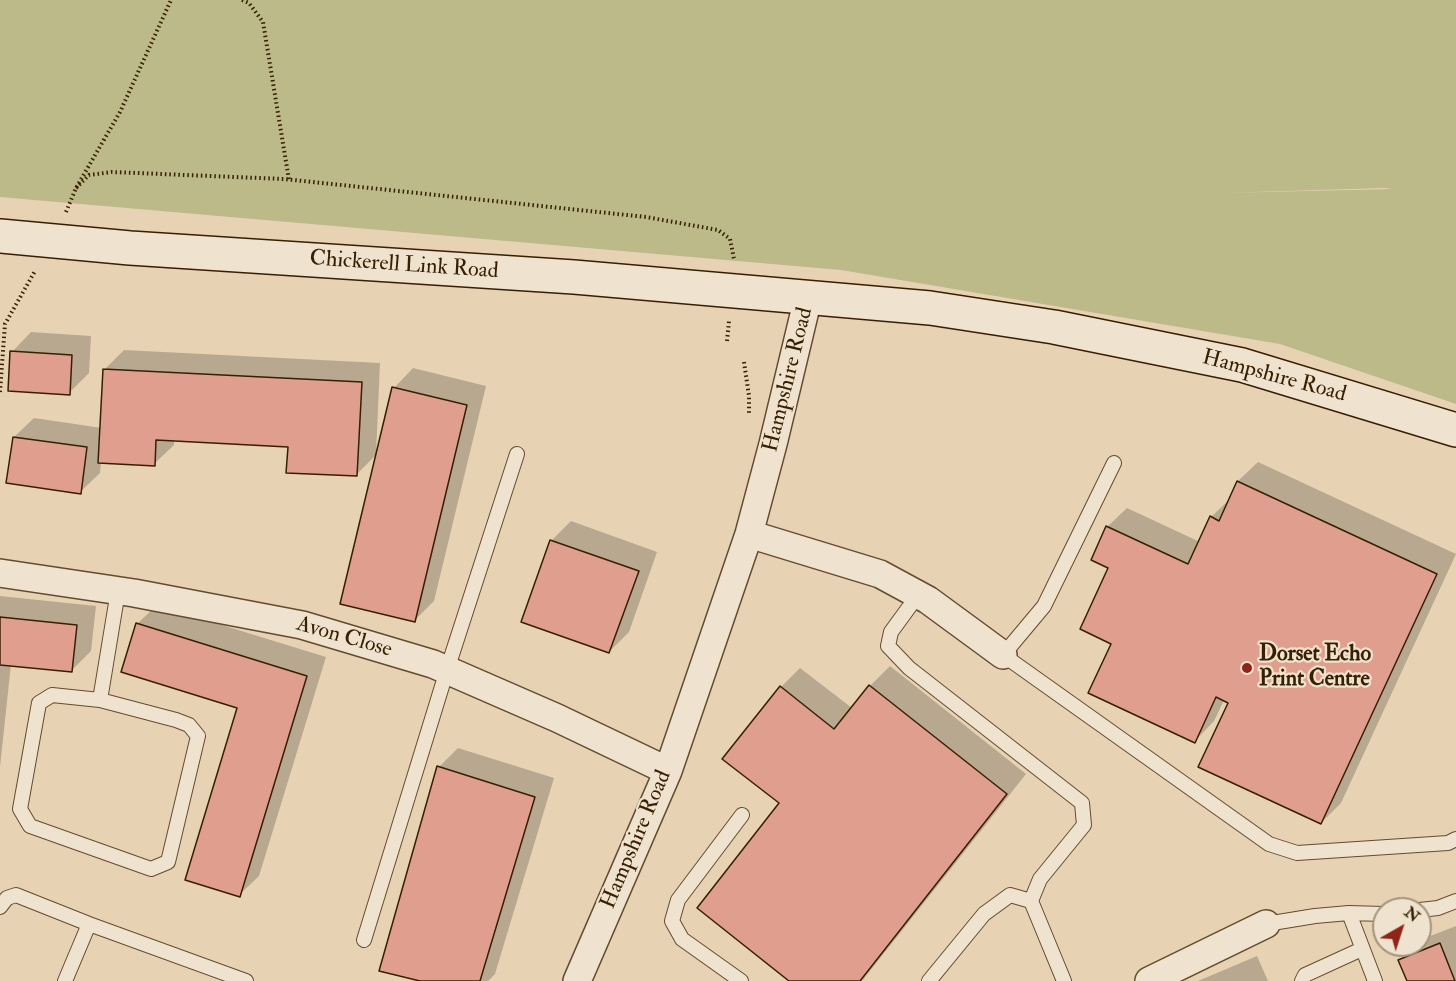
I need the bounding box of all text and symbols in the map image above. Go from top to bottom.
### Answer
street label: Chickerell Link Road [309,246,499,286]
street label: Hampshire Road [758,305,820,455]
street label: Hampshire Road [1199,345,1349,409]
street label: Avon Close [293,612,395,664]
place label: Dorset Echo Print Centre [1259,642,1371,694]
marker: Dorset Echo Print Centre [1240,661,1254,675]
street label: Hampshire Road [596,767,678,913]
north arrow [1372,897,1432,957]
text: N [1400,902,1424,927]

